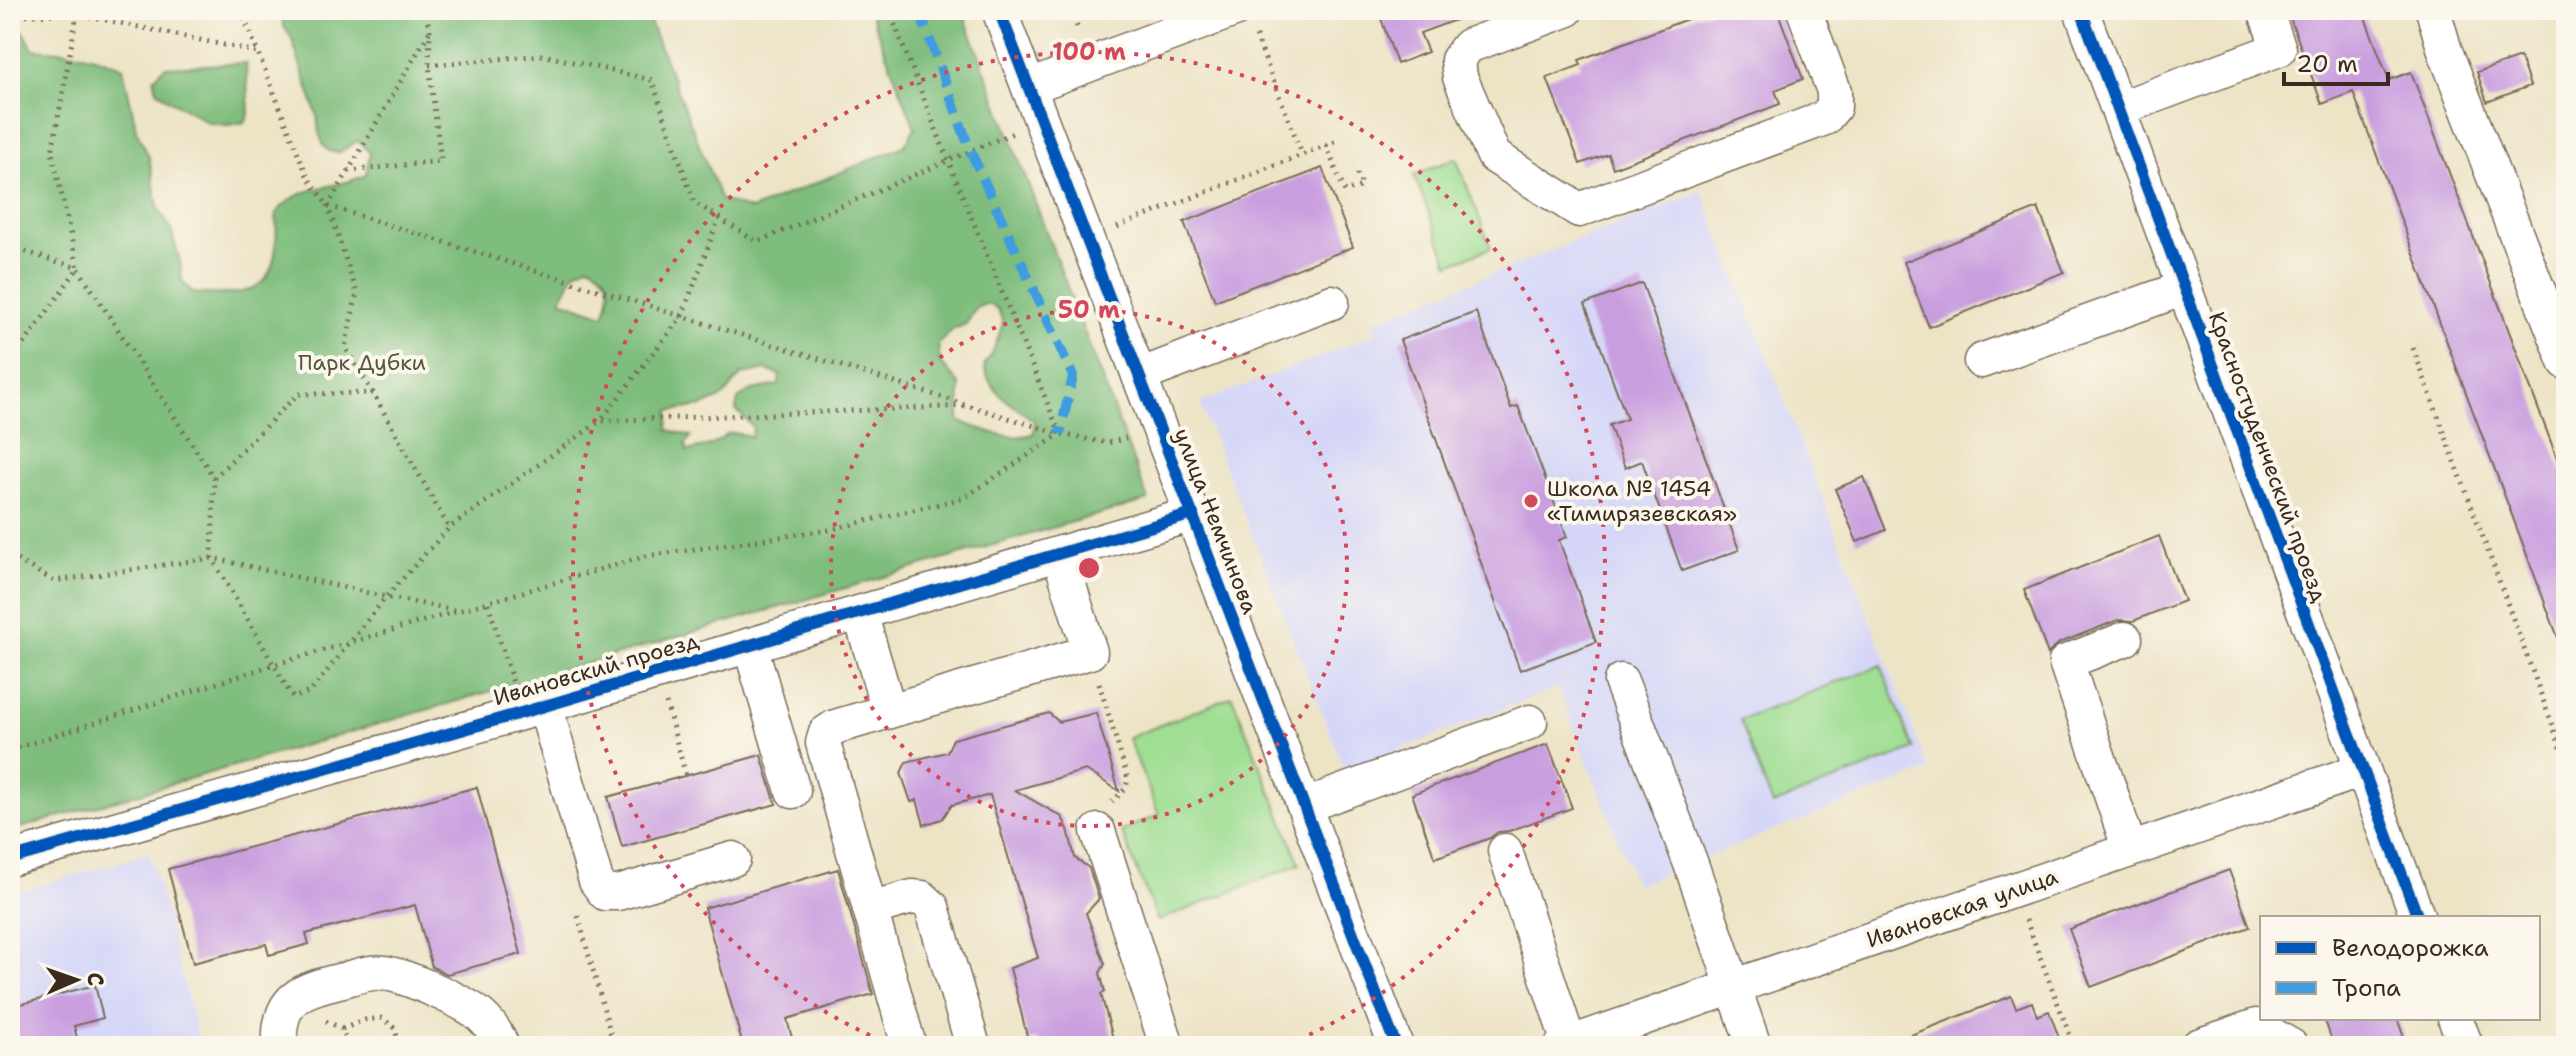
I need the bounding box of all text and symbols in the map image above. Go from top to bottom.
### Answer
text: 100 m [1052,36,1126,68]
scale bar [2284,36,2388,86]
text: 20 m [2296,48,2358,80]
text: 50 m [1058,294,1120,326]
street label: Красностуденческий проезд [2202,308,2334,606]
park label: Парк Дубки [298,348,426,377]
street label: улица Немчинова [1167,424,1265,618]
place label: Школа № 1454 «Тимирязевская» [1547,474,1737,528]
marker: Школа № 1454 «Тимирязевская» [1522,492,1540,510]
centre of rings [1075,554,1103,582]
street label: Ивановский проезд [490,626,702,712]
street label: Ивановская улица [1862,862,2062,954]
legend [2260,916,2540,1020]
text: Велодорожка [2332,932,2489,964]
north arrow [36,940,116,1020]
text: С [81,972,110,987]
text: Тропа [2332,972,2401,1004]

